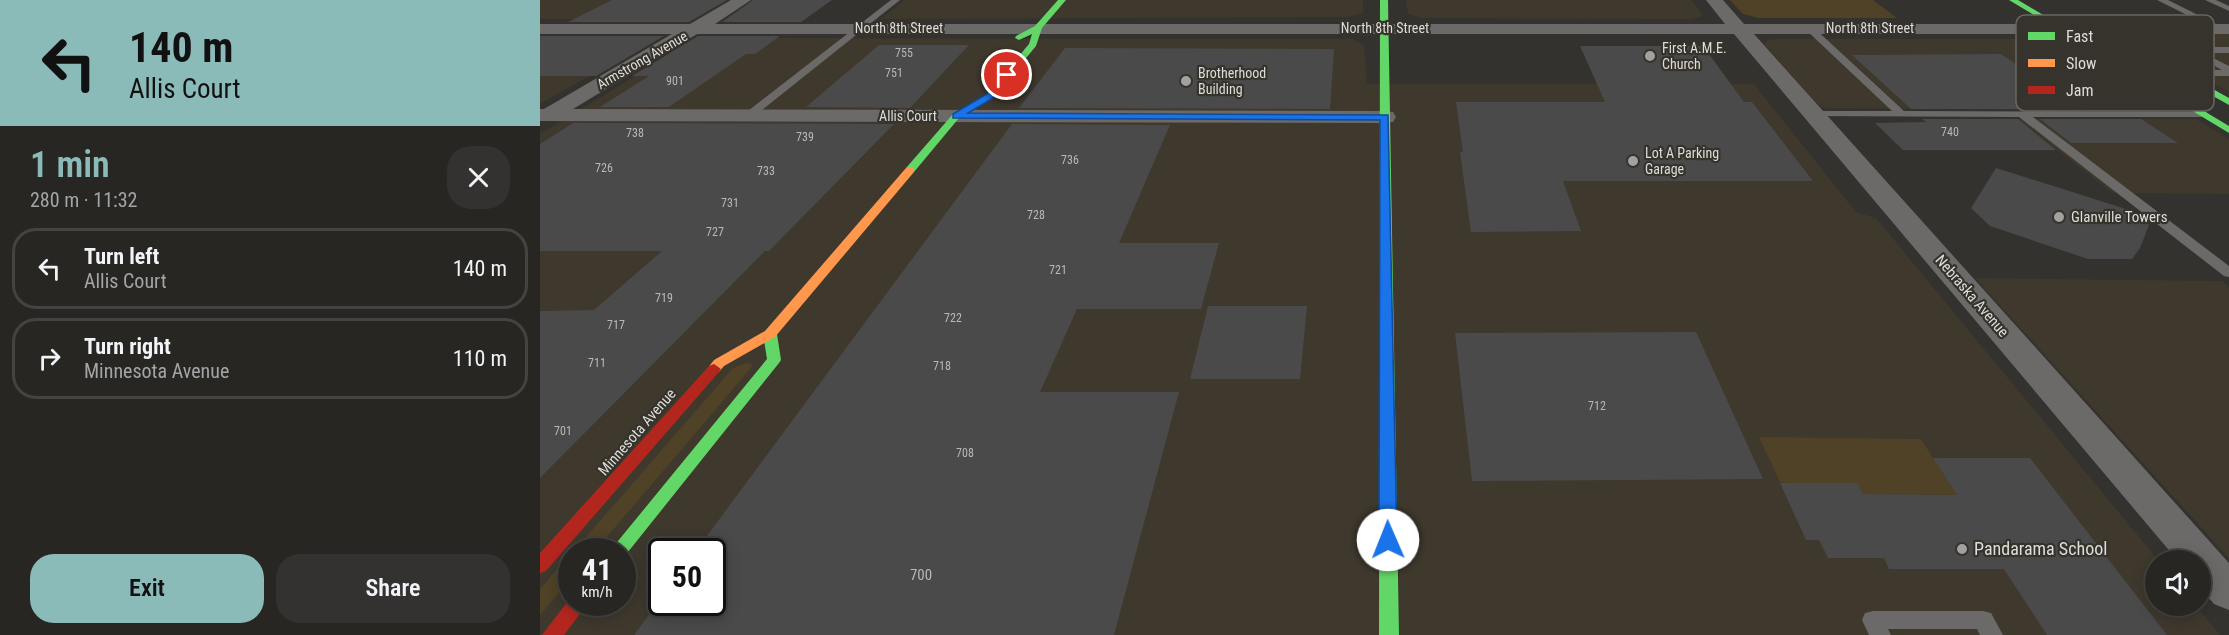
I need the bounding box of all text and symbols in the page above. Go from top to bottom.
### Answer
legend [2016,15,2214,111]
street label: North 8th Street [855,20,943,36]
street label: North 8th Street [1341,20,1429,36]
street label: North 8th Street [1826,20,1914,36]
text: 140 m [129,23,234,72]
icon: left [30,24,108,102]
street label: Armstrong Avenue [594,27,690,92]
text: Fast [2066,27,2093,46]
place label: First A.M.E. Church [1662,40,1727,72]
house number: 755 [895,46,913,60]
pin [981,49,1032,100]
marker: First A.M.E. Church [1643,49,1657,63]
text: Slow [2066,54,2096,73]
icon: arrive [990,58,1023,91]
place label: Brotherhood Building [1198,65,1266,97]
house number: 751 [885,66,903,80]
text: Allis Court [129,73,240,105]
house number: 901 [666,74,684,88]
marker: Brotherhood Building [1179,74,1193,88]
text: Jam [2066,81,2093,100]
street label: Allis Court [879,108,937,124]
house number: 740 [1941,125,1959,139]
house number: 738 [626,126,644,140]
house number: 739 [796,130,814,144]
text: 1 min [30,144,110,186]
place label: Lot A Parking Garage [1645,145,1719,177]
button: close [447,146,510,209]
house number: 736 [1061,153,1079,167]
marker: Lot A Parking Garage [1626,154,1640,168]
house number: 726 [595,161,613,175]
house number: 733 [757,164,775,178]
text: 280 m · 11:32 [30,188,137,212]
house number: 731 [721,196,739,210]
house number: 728 [1027,208,1045,222]
place label: Glanville Towers [2071,208,2168,226]
marker: Glanville Towers [2052,210,2066,224]
house number: 727 [706,225,724,239]
text: Turn left [84,244,159,269]
street label: Nebraska Avenue [1932,251,2012,341]
icon: left [33,252,66,285]
text: 140 m [453,256,507,281]
house number: 721 [1049,263,1067,277]
text: Allis Court [84,269,167,293]
house number: 719 [655,291,673,305]
house number: 722 [944,311,962,325]
house number: 717 [607,318,625,332]
text: Turn right [84,334,171,359]
icon: right [33,342,66,375]
text: 110 m [453,346,507,371]
house number: 711 [588,356,606,370]
text: Minnesota Avenue [84,359,229,383]
house number: 718 [933,359,951,373]
street label: Minnesota Avenue [594,385,680,479]
house number: 712 [1588,399,1606,413]
house number: 701 [554,424,572,438]
house number: 708 [956,446,974,460]
position arrow [1356,508,1420,572]
speed limit sign: 50 [648,538,726,616]
place label: Pandarama School [1974,538,2107,559]
marker: Pandarama School [1955,542,1969,556]
map controls [2145,550,2211,616]
button: sound [2145,550,2211,616]
text: 41 [582,552,612,587]
button: Exit [30,554,264,623]
button: Share [276,554,510,623]
house number: 700 [910,566,932,584]
text: km/h [582,583,612,601]

